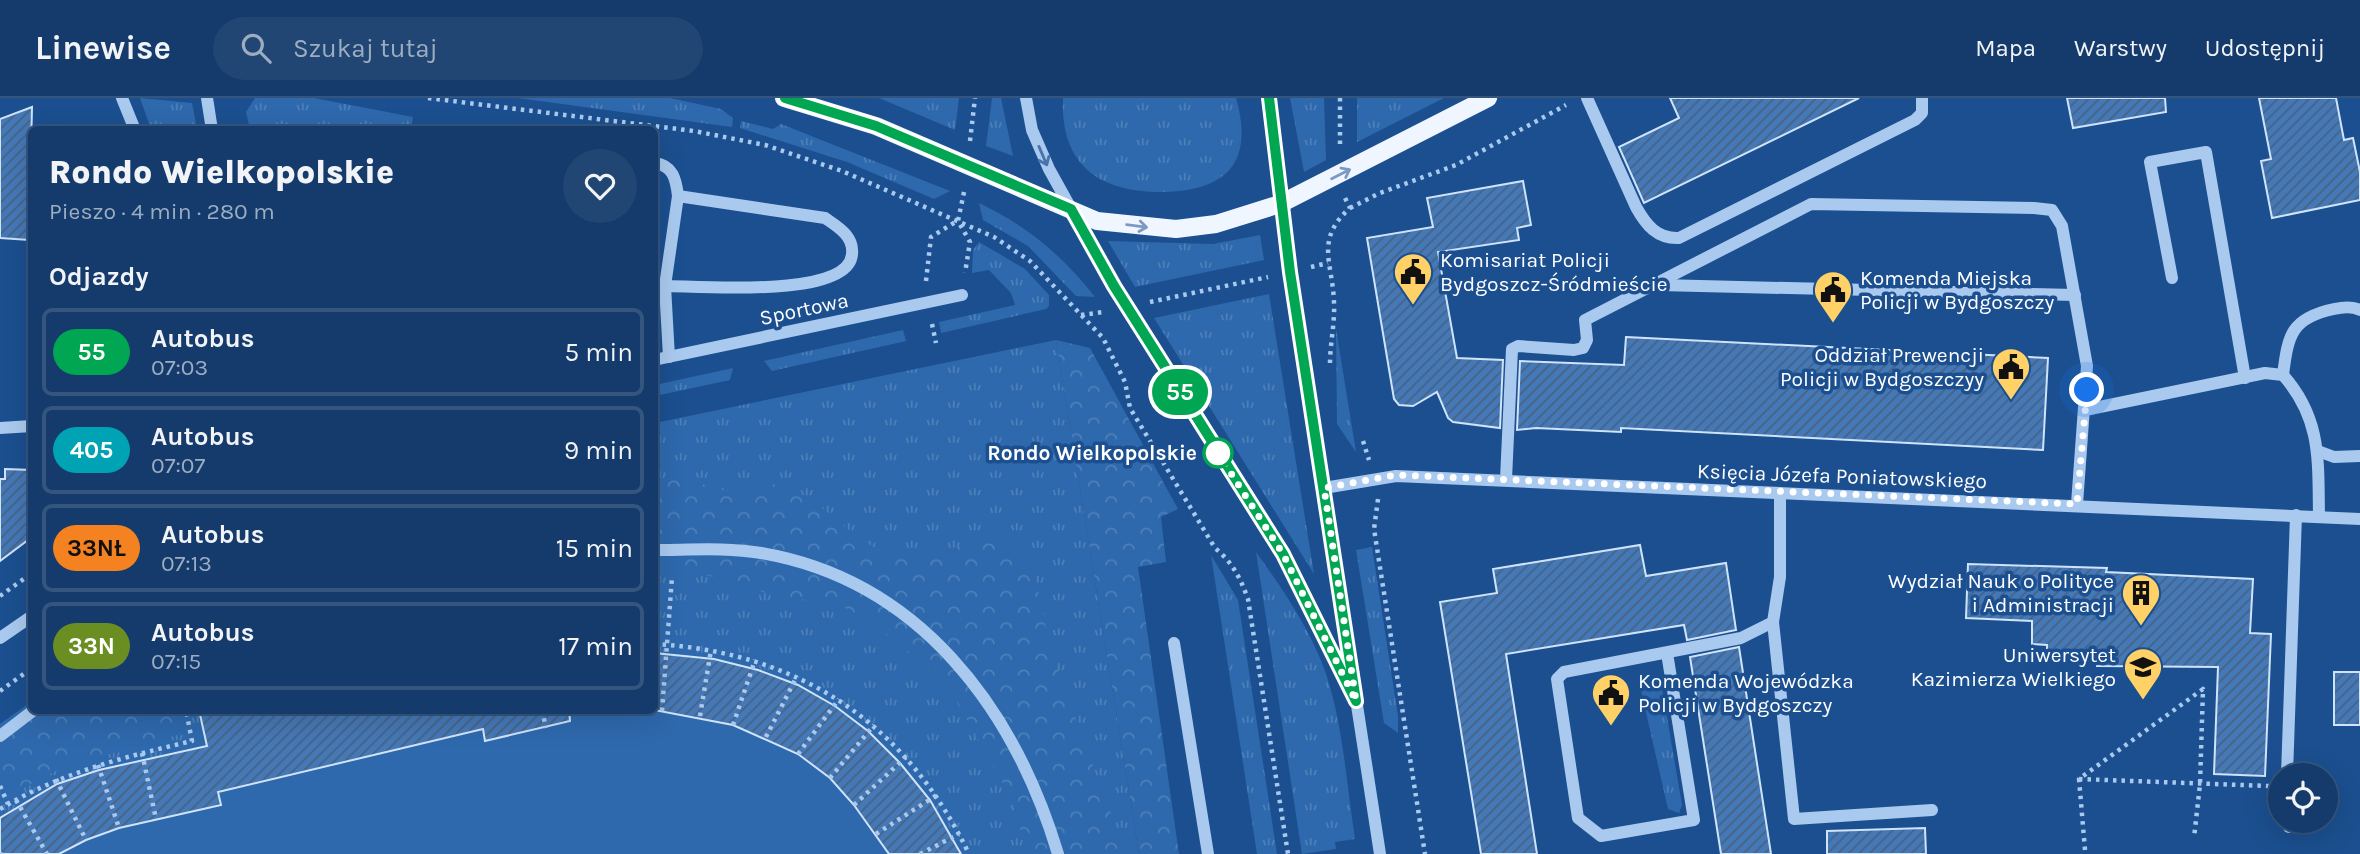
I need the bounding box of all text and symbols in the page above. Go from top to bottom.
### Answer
search box [213,17,703,80]
text: Linewise [35,29,171,67]
icon: search [237,29,275,67]
text: Szukaj tutaj [293,33,438,64]
text: Mapa [1975,34,2036,62]
text: Warstwy [2074,34,2167,62]
text: Udostępnij [2205,34,2325,62]
one-way arrow [1037,145,1050,166]
button: heart [563,149,637,223]
text: Rondo Wielkopolskie [49,153,394,191]
one-way arrow [1331,166,1351,180]
text: Pieszo · 4 min · 280 m [49,198,275,225]
one-way arrow [1125,219,1147,232]
place label: Komisariat Policji Bydgoszcz-Śródmieście [1440,248,1668,296]
public building icon: Komisariat Policji Bydgoszcz-Śródmieście [1392,251,1434,306]
text: Odjazdy [49,261,149,292]
place label: Komenda Miejska Policji w Bydgoszczy [1860,266,2055,314]
public building icon: Komenda Miejska Policji w Bydgoszczy [1812,269,1854,324]
street label: Sportowa [757,288,851,330]
text: Autobus [151,323,255,354]
text: 5 min [564,337,633,368]
text: 55 [78,338,105,366]
place label: Oddział Prewencji Policji w Bydgoszczyy [1780,343,1984,391]
public building icon: Oddział Prewencji Policji w Bydgoszczyy [1990,346,2032,401]
text: 07:03 [151,354,208,381]
line badge: 55 [1148,369,1212,415]
your location [2069,372,2104,407]
text: 55 [1166,378,1194,406]
text: Autobus [151,421,255,452]
text: 9 min [564,435,633,466]
text: 405 [70,436,113,464]
marker: Rondo Wielkopolskie [1203,438,1233,468]
place label: Rondo Wielkopolskie [987,441,1197,465]
text: 07:07 [151,452,205,479]
street label: Księcia Józefa Poniatowskiego [1696,459,1988,493]
text: Autobus [161,519,264,550]
text: 15 min [556,533,633,564]
text: 33NŁ [67,534,126,562]
text: 07:13 [161,550,212,577]
place label: Wydział Nauk o Polityce i Administracji [1888,569,2114,617]
building icon: Wydział Nauk o Polityce i Administracji [2120,572,2162,627]
text: Autobus [151,617,255,648]
text: 17 min [558,631,633,662]
text: 33N [68,632,115,660]
place label: Uniwersytet Kazimierza Wielkiego [1911,643,2116,691]
school or university icon: Uniwersytet Kazimierza Wielkiego [2122,646,2164,701]
text: 07:15 [151,648,201,675]
place label: Komenda Wojewódzka Policji w Bydgoszczy [1638,669,1854,717]
public building icon: Komenda Wojewódzka Policji w Bydgoszczy [1590,672,1632,727]
map controls [2268,763,2338,833]
button: locate [2268,763,2338,833]

